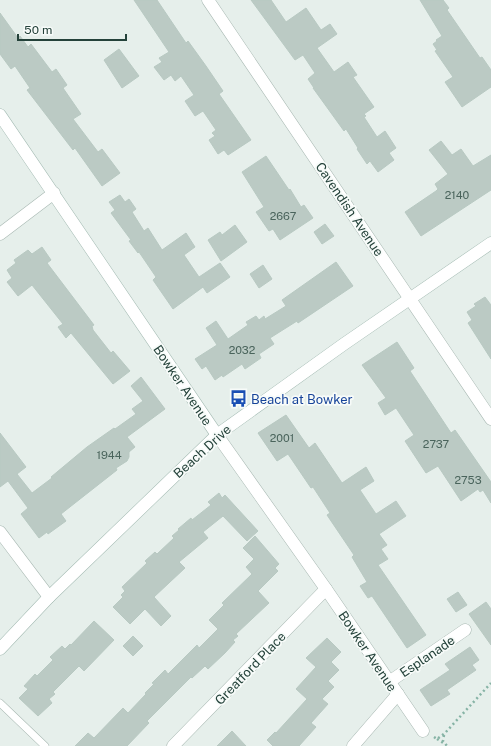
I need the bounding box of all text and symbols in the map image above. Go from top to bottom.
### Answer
scale bar [18,16,126,42]
text: 50 m [24,23,52,37]
street label: Cavendish Avenue [313,159,387,259]
house number: 2140 [445,189,470,201]
house number: 2667 [270,210,297,222]
street label: Bowker Avenue [150,342,215,428]
house number: 2032 [229,344,256,356]
bus stop icon: Beach at Bowker [228,389,248,409]
place label: Beach at Bowker [251,392,353,407]
street label: Beach Drive [171,422,234,481]
house number: 2001 [270,432,294,444]
house number: 2737 [423,438,450,450]
house number: 1944 [96,449,122,461]
house number: 2753 [454,474,482,486]
street label: Bowker Avenue [335,608,400,694]
street label: Greatford Place [212,629,289,708]
street label: Esplanade [397,633,458,680]

